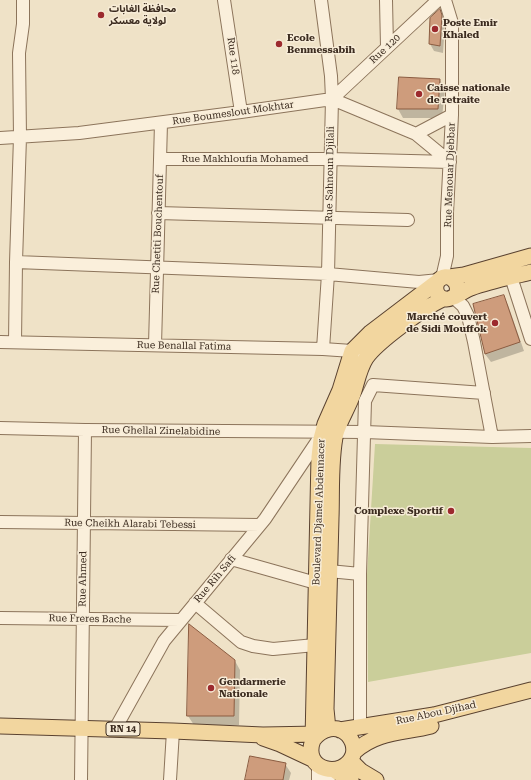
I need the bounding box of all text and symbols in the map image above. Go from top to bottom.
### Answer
place label: محافظة الغابات لولاية معسكر [109,3,176,26]
marker: محافظة الغابات لولاية معسكر [96,10,106,20]
place label: Poste Emir Khaled [443,17,498,40]
marker: Poste Emir Khaled [430,24,440,34]
place label: Ecole Benmessabih [287,32,355,56]
street label: Rue 120 [367,32,403,66]
street label: Rue 118 [224,36,242,76]
marker: Ecole Benmessabih [274,39,284,49]
place label: Caisse nationale de retraite [427,82,510,106]
marker: Caisse nationale de retraite [414,89,424,99]
street label: Rue Boumeslout Mokhtar [171,99,295,127]
street label: Rue Menouar Djebbar [442,122,458,228]
street label: Rue Sahnoun Djilali [323,126,337,222]
street label: Rue Makhloufia Mohamed [182,153,308,165]
street label: Rue Chetiti Bouchentouf [150,174,166,294]
place label: Marché couvert de Sidi Mouffok [406,311,487,334]
marker: Marché couvert de Sidi Mouffok [490,318,500,328]
street label: Rue Benallal Fatima [137,339,231,353]
street label: Rue Ghellal Zinelabidine [102,424,220,438]
street label: Boulevard Djamel Abdennacer [310,439,328,585]
place label: Complexe Sportif [354,505,443,517]
marker: Complexe Sportif [446,506,456,516]
street label: Rue Cheikh Alarabi Tebessi [64,517,196,531]
street label: Rue Ahmed [77,551,89,607]
street label: Rue Rih Safi [192,553,238,605]
street label: Rue Freres Bache [49,612,131,626]
place label: Gendarmerie Nationale [219,676,286,700]
marker: Gendarmerie Nationale [206,683,216,693]
street label: Rue Abou Djihad [395,699,477,727]
road number: RN 14 [106,722,140,736]

